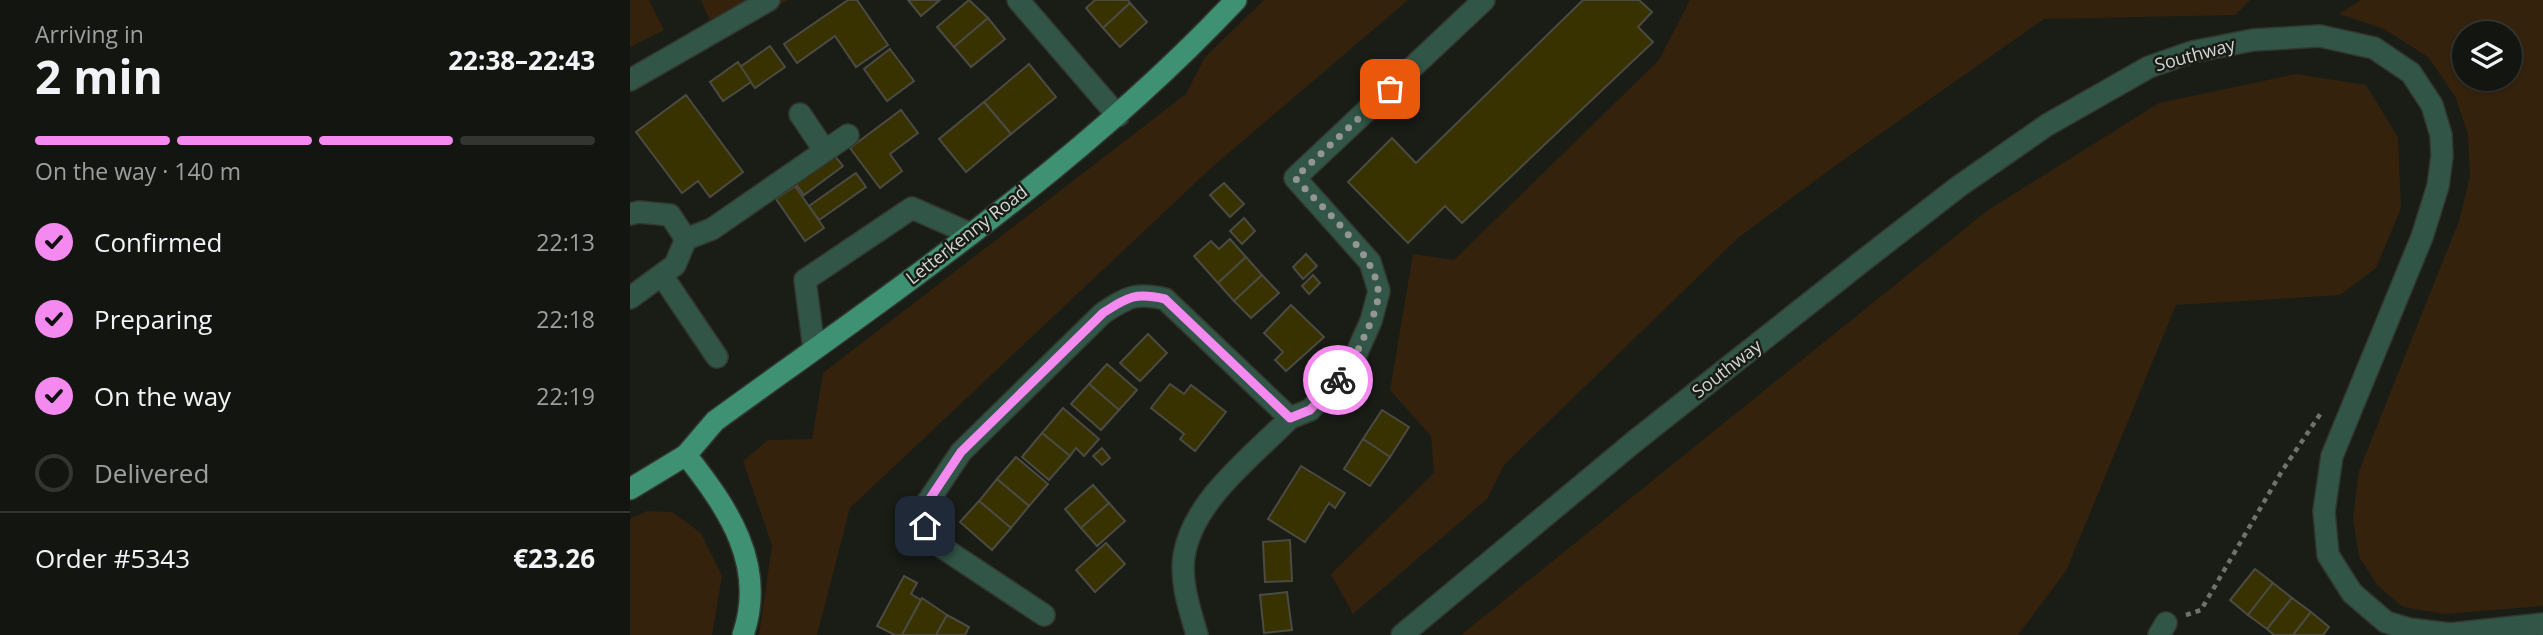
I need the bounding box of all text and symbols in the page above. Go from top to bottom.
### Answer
text: Arriving in [35,18,144,50]
map controls [2452,21,2522,91]
button: layers [2452,21,2522,91]
street label: Southway [2152,32,2238,76]
text: 22:38–22:43 [448,42,595,78]
text: 2 min [35,45,163,107]
pin [1360,59,1420,119]
icon: bag [1371,70,1409,108]
text: On the way · 140 m [35,155,241,187]
street label: Letterkenny Road [901,179,1032,289]
icon: check [35,223,73,261]
text: Confirmed [94,224,222,260]
text: 22:13 [536,226,595,258]
icon: check [35,300,73,338]
text: Preparing [94,301,212,337]
text: 22:18 [536,303,595,335]
street label: Southway [1687,333,1767,403]
courier [1303,345,1373,415]
icon: bike [1319,361,1357,399]
icon: check [35,377,73,415]
text: On the way [94,378,231,414]
text: 22:19 [536,380,595,412]
text: Delivered [94,455,209,491]
pin [895,496,955,556]
icon: home [906,507,944,545]
text: Order #5343 [35,540,190,576]
text: €23.26 [513,540,595,576]

